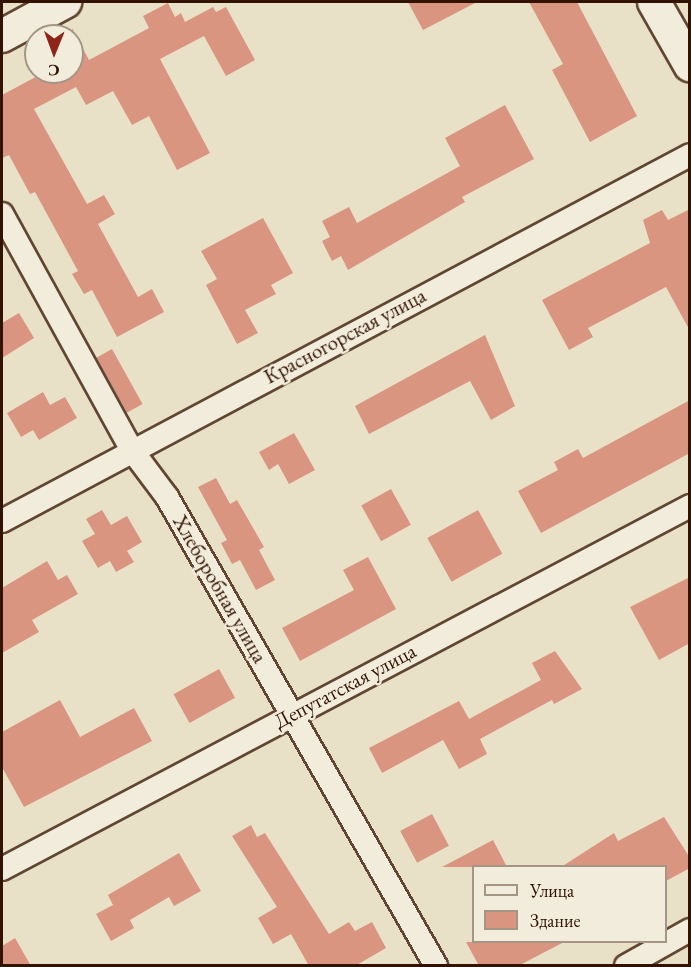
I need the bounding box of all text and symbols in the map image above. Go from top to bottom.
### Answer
north arrow [24,24,84,84]
text: С [48,60,60,81]
street label: Красногорская улица [260,283,430,389]
street label: Хлеборобная улица [167,511,273,667]
street label: Депутатская улица [270,638,420,734]
legend [472,865,667,943]
text: Улица [530,879,574,902]
text: Здание [530,909,580,932]

